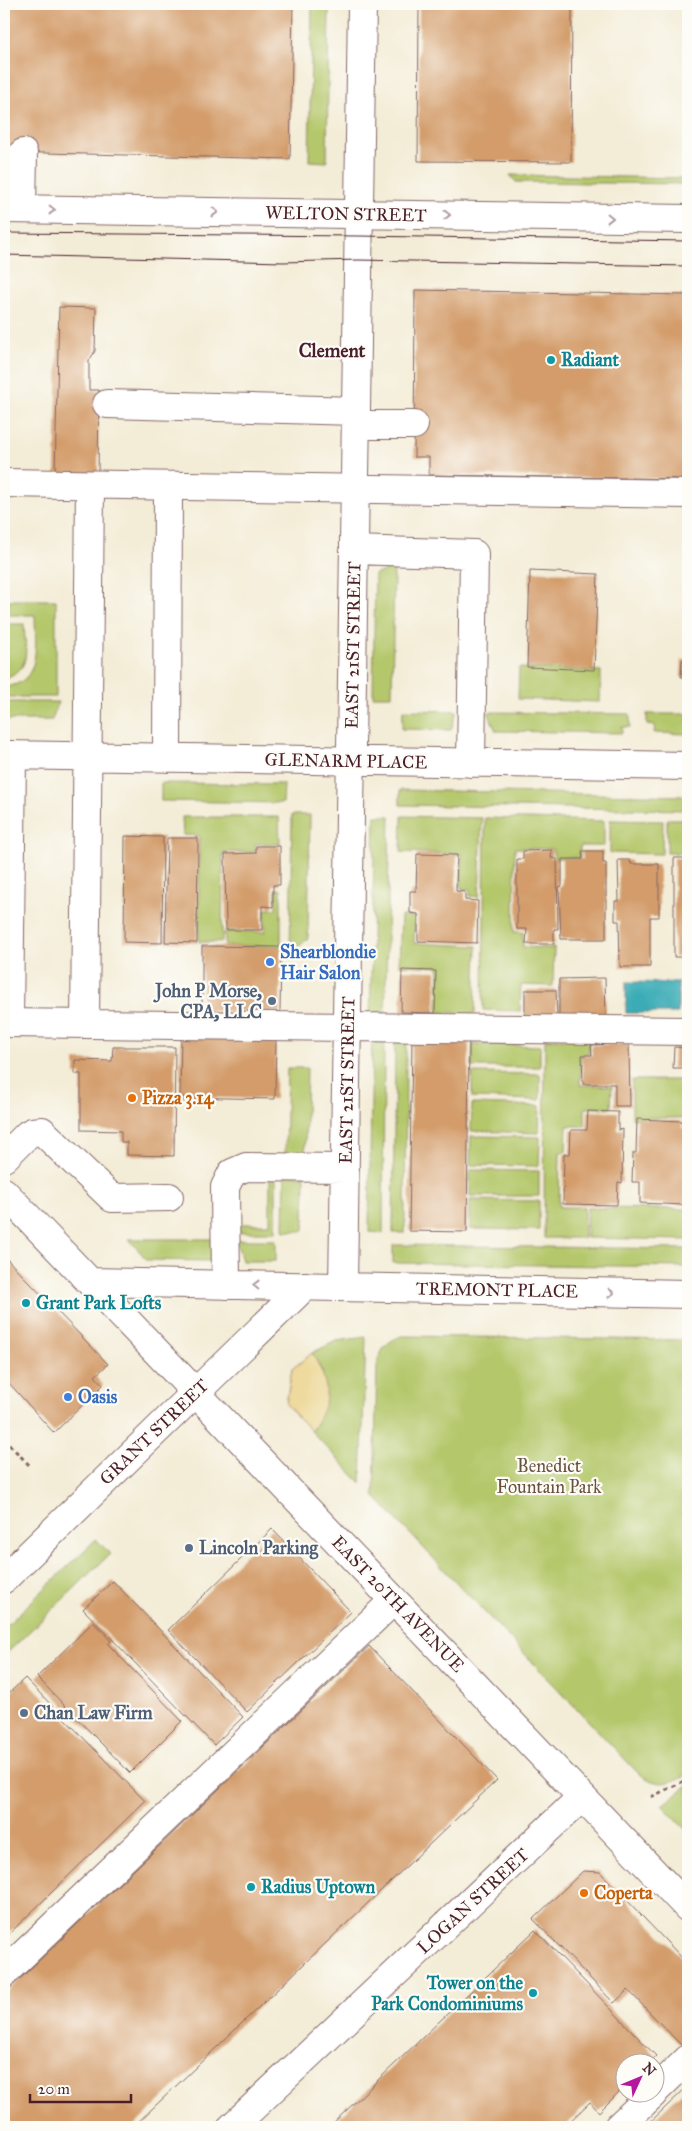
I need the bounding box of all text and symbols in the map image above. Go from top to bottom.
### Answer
street label: WELTON STREET [265,202,427,226]
one-way arrow [49,205,57,215]
one-way arrow [212,207,219,217]
one-way arrow [444,210,452,221]
one-way arrow [606,213,614,223]
district label: Clement [299,339,366,362]
place label: Radiant [561,349,620,371]
marker: Radiant [545,354,557,366]
street label: EAST 21ST STREET [341,561,365,729]
street label: GLENARM PLACE [264,749,428,773]
place label: Shearblondie Hair Salon [280,941,376,984]
marker: Shearblondie Hair Salon [264,956,276,968]
place label: John P Morse, CPA, LLC [153,980,262,1023]
marker: John P Morse, CPA, LLC [266,995,278,1007]
street label: EAST 21ST STREET [335,996,359,1164]
place label: Pizza 3.14 [142,1087,214,1110]
marker: Pizza 3.14 [126,1092,138,1104]
street label: TREMONT PLACE [416,1278,578,1302]
one-way arrow [252,1280,260,1290]
one-way arrow [608,1287,616,1298]
place label: Grant Park Lofts [36,1292,162,1314]
marker: Grant Park Lofts [20,1297,32,1309]
street label: GRANT STREET [95,1374,213,1490]
place label: Oasis [78,1386,118,1408]
marker: Oasis [62,1391,74,1403]
park label: Benedict Fountain Park [497,1455,602,1498]
street label: EAST 20TH AVENUE [327,1531,469,1677]
place label: Lincoln Parking [199,1537,318,1560]
marker: Lincoln Parking [183,1542,195,1554]
place label: Chan Law Firm [34,1702,153,1724]
marker: Chan Law Firm [18,1707,30,1719]
street label: LOGAN STREET [412,1844,534,1958]
place label: Radius Uptown [261,1876,375,1899]
marker: Radius Uptown [245,1881,257,1893]
place label: Coperta [594,1882,653,1905]
marker: Coperta [578,1887,590,1899]
place label: Tower on the Park Condominiums [371,1972,523,2015]
marker: Tower on the Park Condominiums [527,1987,539,1999]
north arrow [614,2054,664,2104]
text: N [639,2059,659,2080]
scale bar [30,2071,131,2103]
text: 20 m [38,2080,70,2098]

